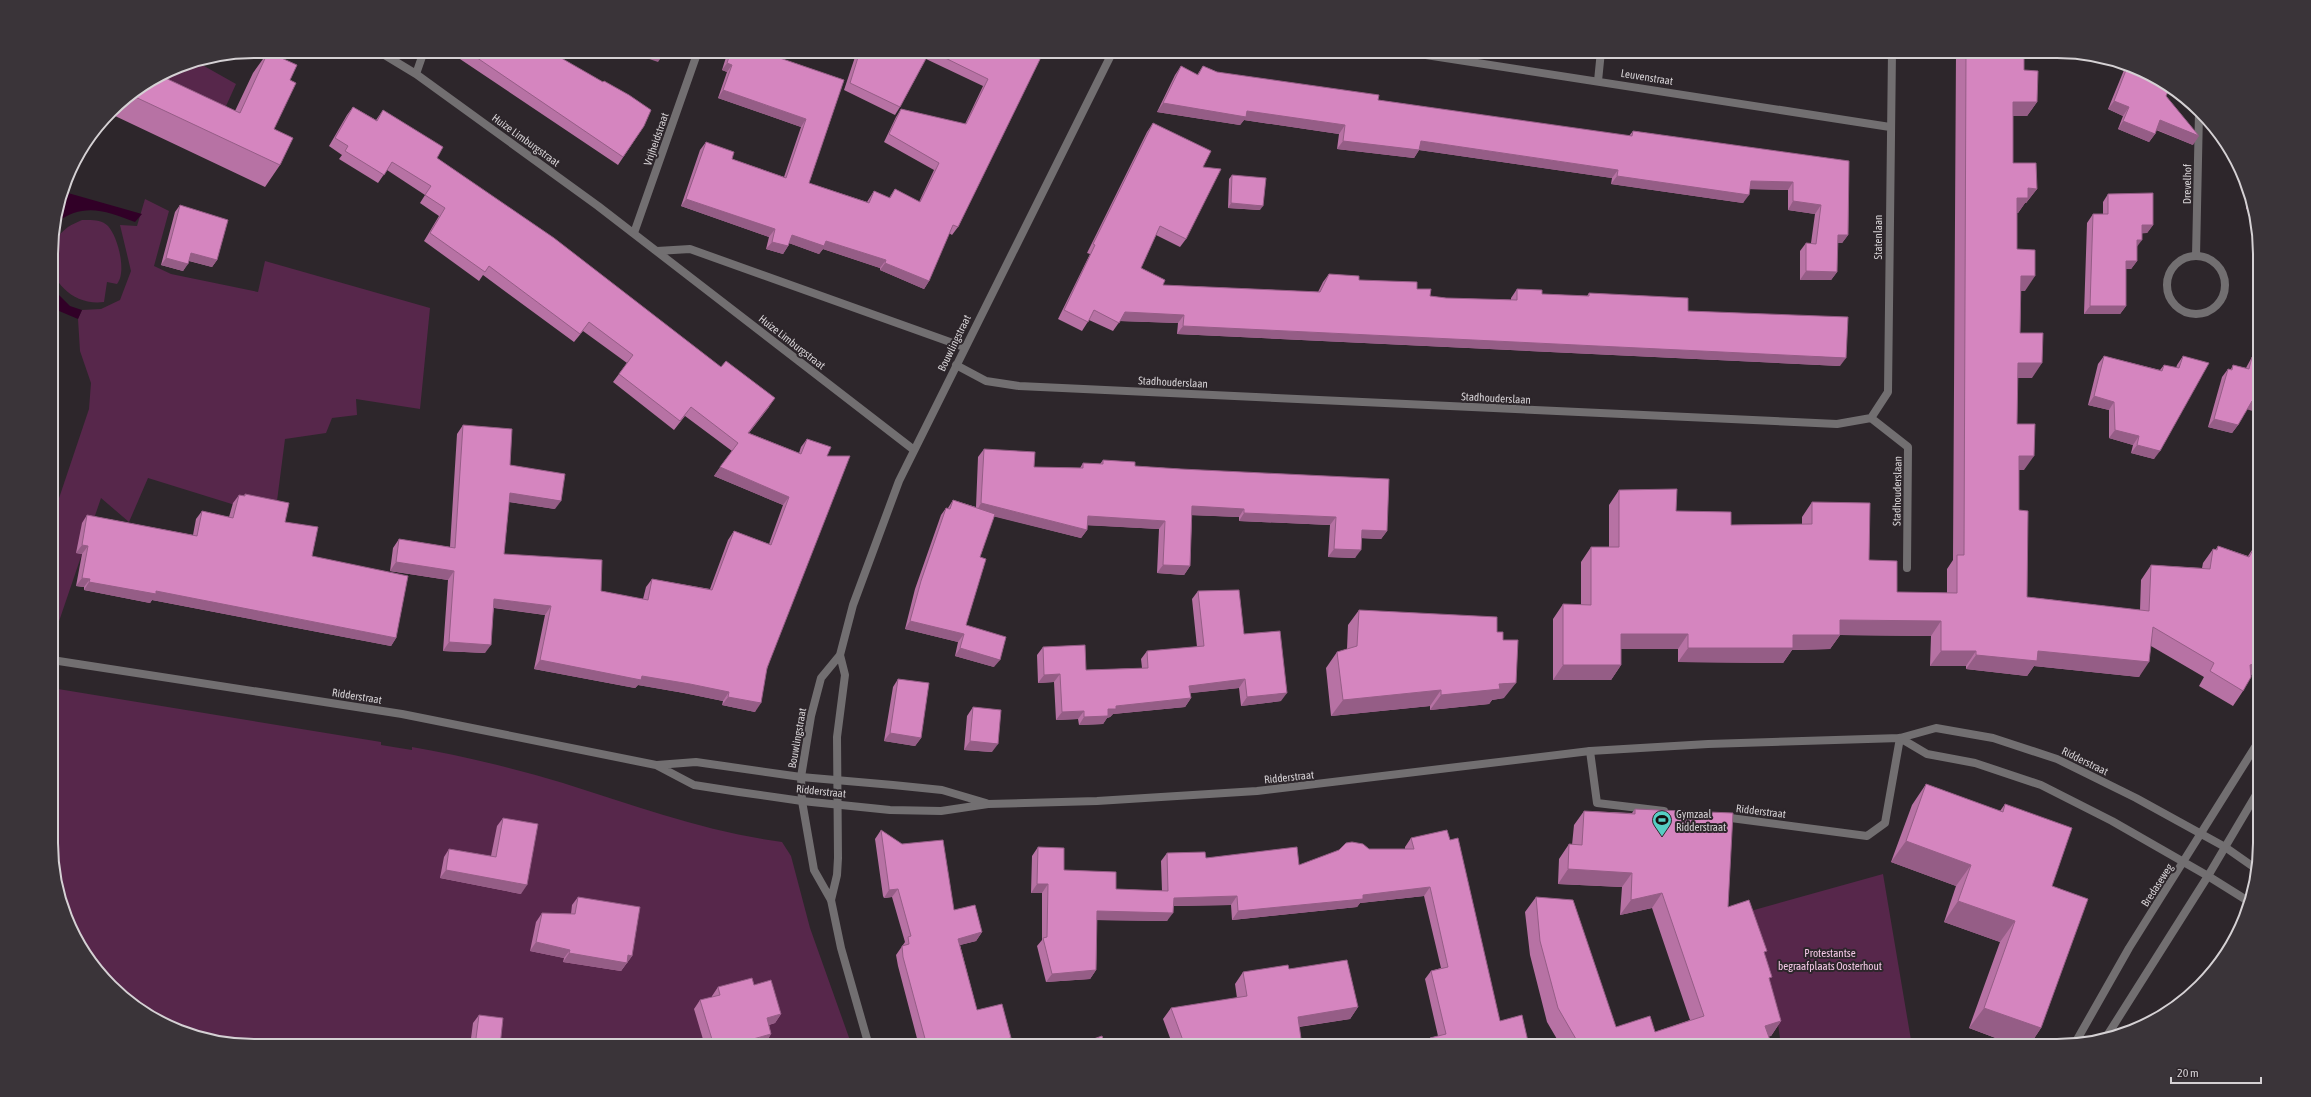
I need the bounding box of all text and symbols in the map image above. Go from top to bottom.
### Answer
street label: Leuvenstraat [1620,67,1674,87]
street label: Huize Limburgstraat [490,111,562,169]
street label: Vrijheidstraat [641,111,671,167]
street label: Drevelhof [2181,164,2193,204]
street label: Statenlaan [1872,215,1884,259]
street label: Huize Limburgstraat [756,312,828,372]
street label: Bouwlingstraat [935,313,973,373]
street label: Stadhouderslaan [1138,374,1208,390]
street label: Stadhouderslaan [1461,390,1531,406]
street label: Stadhouderslaan [1890,456,1904,526]
street label: Ridderstraat [331,686,383,706]
street label: Bouwlingstraat [786,707,808,769]
street label: Ridderstraat [2060,745,2110,777]
street label: Ridderstraat [1263,768,1315,786]
street label: Ridderstraat [795,782,847,800]
street label: Ridderstraat [1735,802,1787,820]
place label: Gymzaal Ridderstraat [1676,808,1726,833]
sports icon: Gymzaal Ridderstraat [1651,809,1673,837]
street label: Bredaseweg [2139,861,2175,909]
park label: Protestantse begraafplaats Oosterhout [1778,947,1882,972]
scale bar [2171,1059,2261,1085]
text: 20 m [2177,1066,2199,1080]

